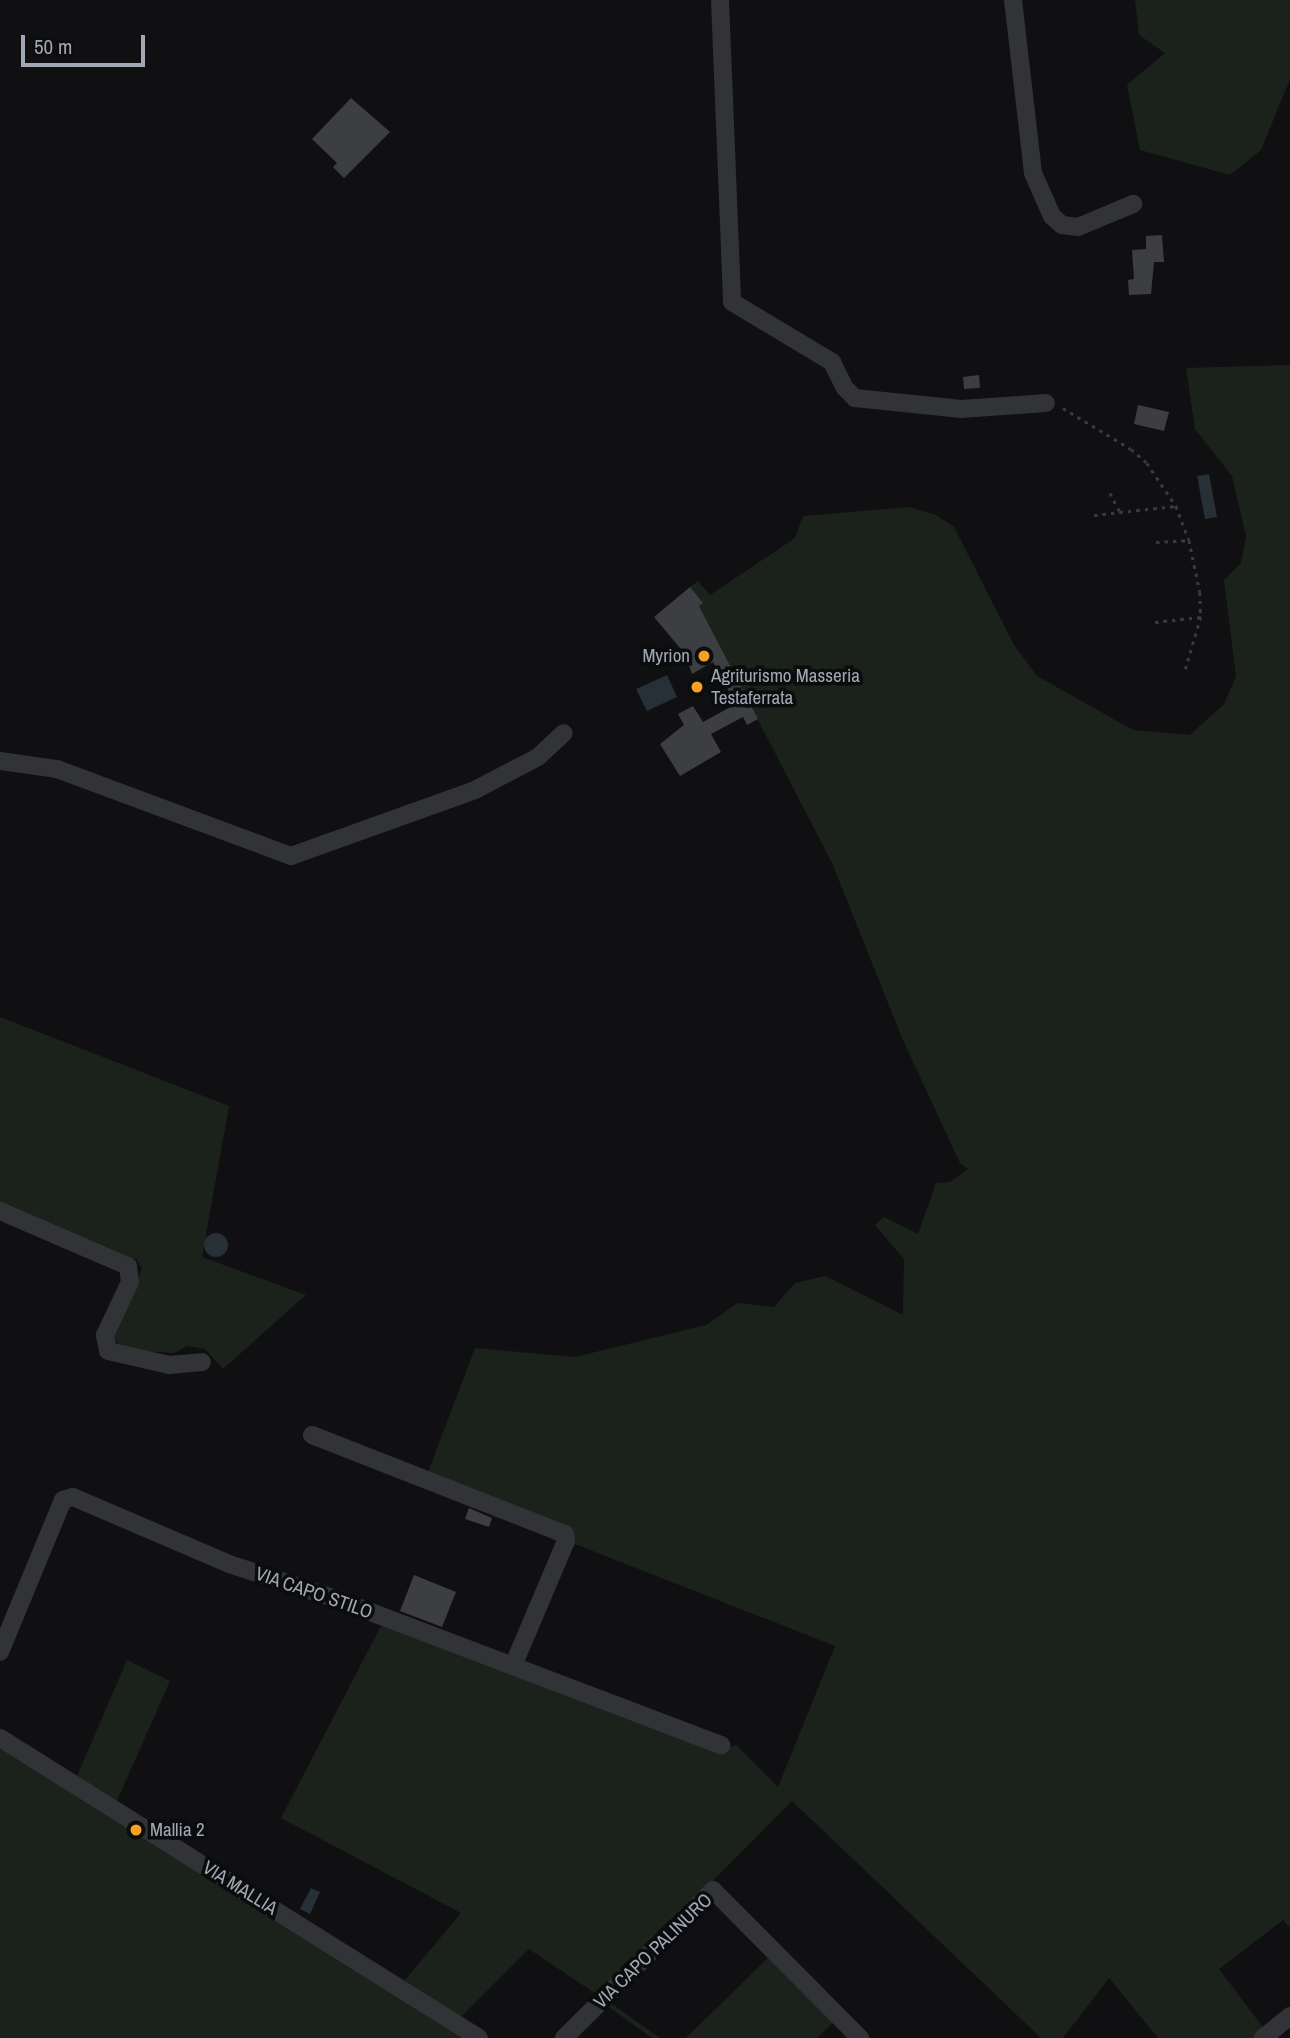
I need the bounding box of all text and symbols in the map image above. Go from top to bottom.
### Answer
scale bar [24,21,149,65]
text: 50 m [34,32,72,61]
place label: Myrion [642,645,690,667]
marker: Myrion [696,648,712,664]
place label: Agriturismo Masseria Testaferrata [711,665,860,709]
marker: Agriturismo Masseria Testaferrata [689,679,705,695]
street label: VIA CAPO STILO [252,1562,376,1624]
place label: Mallia 2 [150,1819,205,1841]
marker: Mallia 2 [128,1822,144,1838]
street label: VIA MALLIA [198,1856,282,1920]
street label: VIA CAPO PALINURO [589,1888,717,2014]

